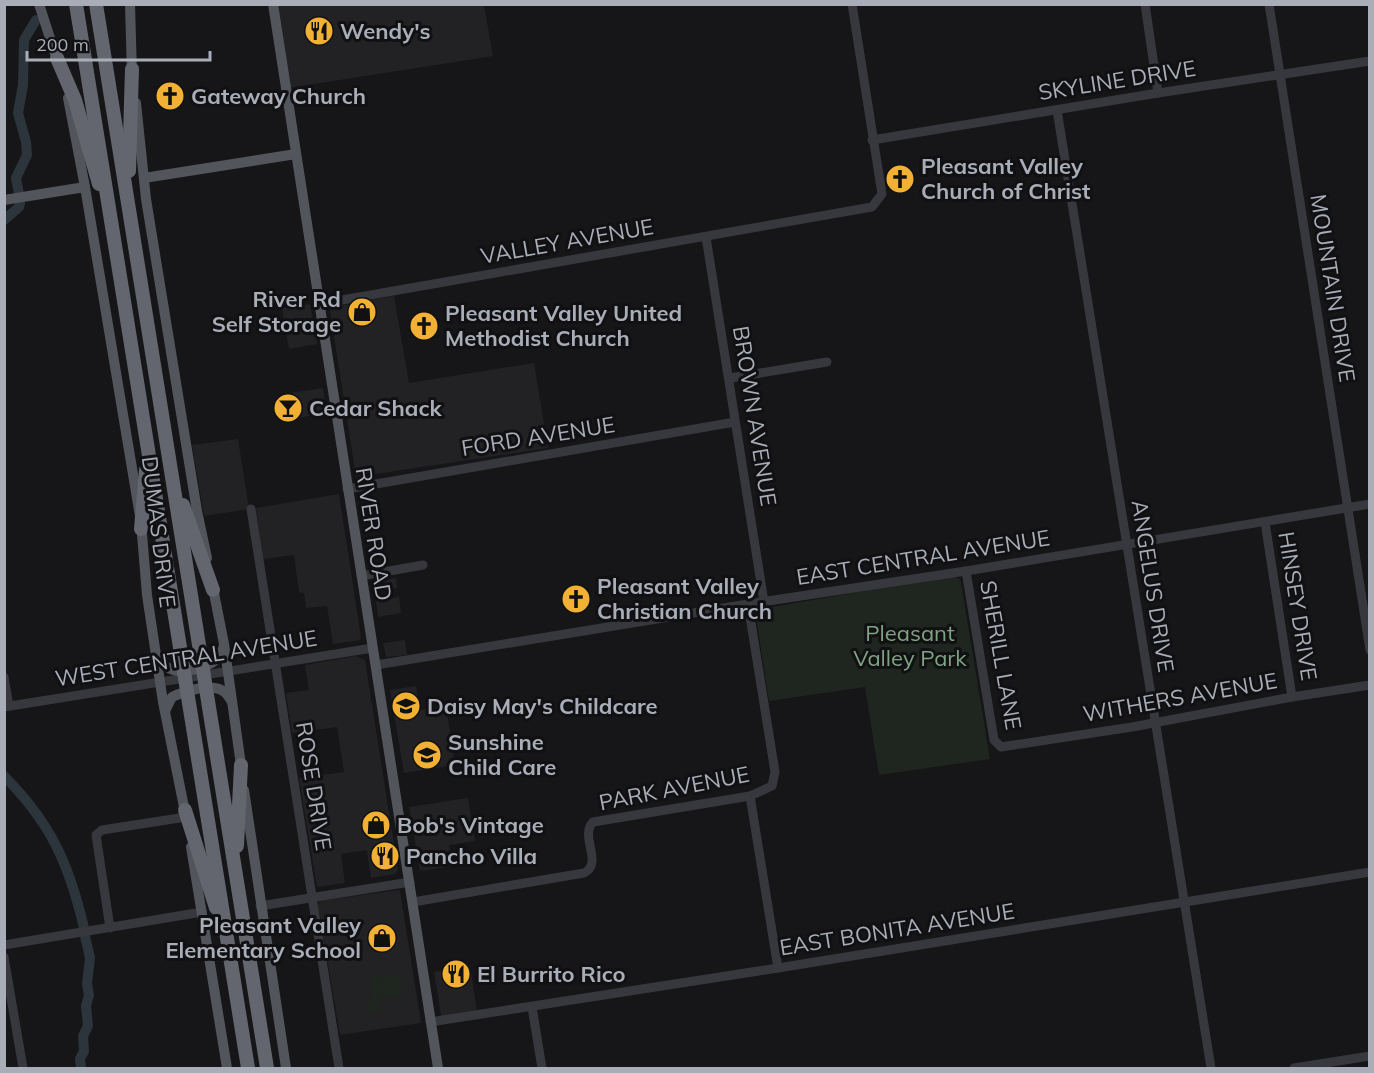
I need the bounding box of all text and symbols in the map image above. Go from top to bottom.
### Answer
restaurant icon: Wendy's [303,15,335,47]
place label: Wendy's [340,17,431,45]
scale bar [27,24,210,62]
text: 200 m [36,33,89,56]
street label: SKYLINE DRIVE [1036,54,1198,106]
church icon: Gateway Church [154,80,186,112]
place label: Gateway Church [191,82,366,110]
place label: Pleasant Valley Church of Christ [921,152,1090,205]
church icon: Pleasant Valley Church of Christ [884,163,916,195]
street label: MOUNTAIN DRIVE [1304,192,1362,384]
street label: VALLEY AVENUE [478,212,656,270]
place label: River Rd Self Storage [212,285,341,338]
shop icon: River Rd Self Storage [346,296,378,328]
place label: Pleasant Valley United Methodist Church [445,299,682,352]
church icon: Pleasant Valley United Methodist Church [408,310,440,342]
street label: BROWN AVENUE [727,324,783,508]
bar icon: Cedar Shack [272,392,304,424]
place label: Cedar Shack [309,394,442,422]
street label: FORD AVENUE [459,410,617,462]
street label: DUMAS DRIVE [136,455,182,609]
street label: RIVER ROAD [350,465,398,603]
street label: ANGELUS DRIVE [1126,498,1180,674]
street label: EAST CENTRAL AVENUE [794,523,1052,591]
street label: HINSEY DRIVE [1272,530,1324,682]
place label: Pleasant Valley Christian Church [597,572,772,625]
street label: SHERILL LANE [974,578,1028,732]
church icon: Pleasant Valley Christian Church [560,583,592,615]
park label: Pleasant Valley Park [853,619,967,672]
street label: WEST CENTRAL AVENUE [53,623,319,693]
street label: WITHERS AVENUE [1081,666,1279,728]
school or university icon: Daisy May's Childcare [390,690,422,722]
place label: Daisy May's Childcare [427,692,658,720]
street label: ROSE DRIVE [290,720,338,852]
place label: Sunshine Child Care [448,728,556,781]
school or university icon: Sunshine Child Care [411,739,443,771]
street label: PARK AVENUE [596,760,752,816]
shop icon: Bob's Vintage [360,809,392,841]
place label: Bob's Vintage [397,811,544,839]
restaurant icon: Pancho Villa [369,840,401,872]
place label: Pancho Villa [406,842,537,870]
street label: EAST BONITA AVENUE [778,897,1016,961]
place label: Pleasant Valley Elementary School [165,911,361,964]
shop icon: Pleasant Valley Elementary School [366,922,398,954]
restaurant icon: El Burrito Rico [440,958,472,990]
place label: El Burrito Rico [477,960,626,988]

